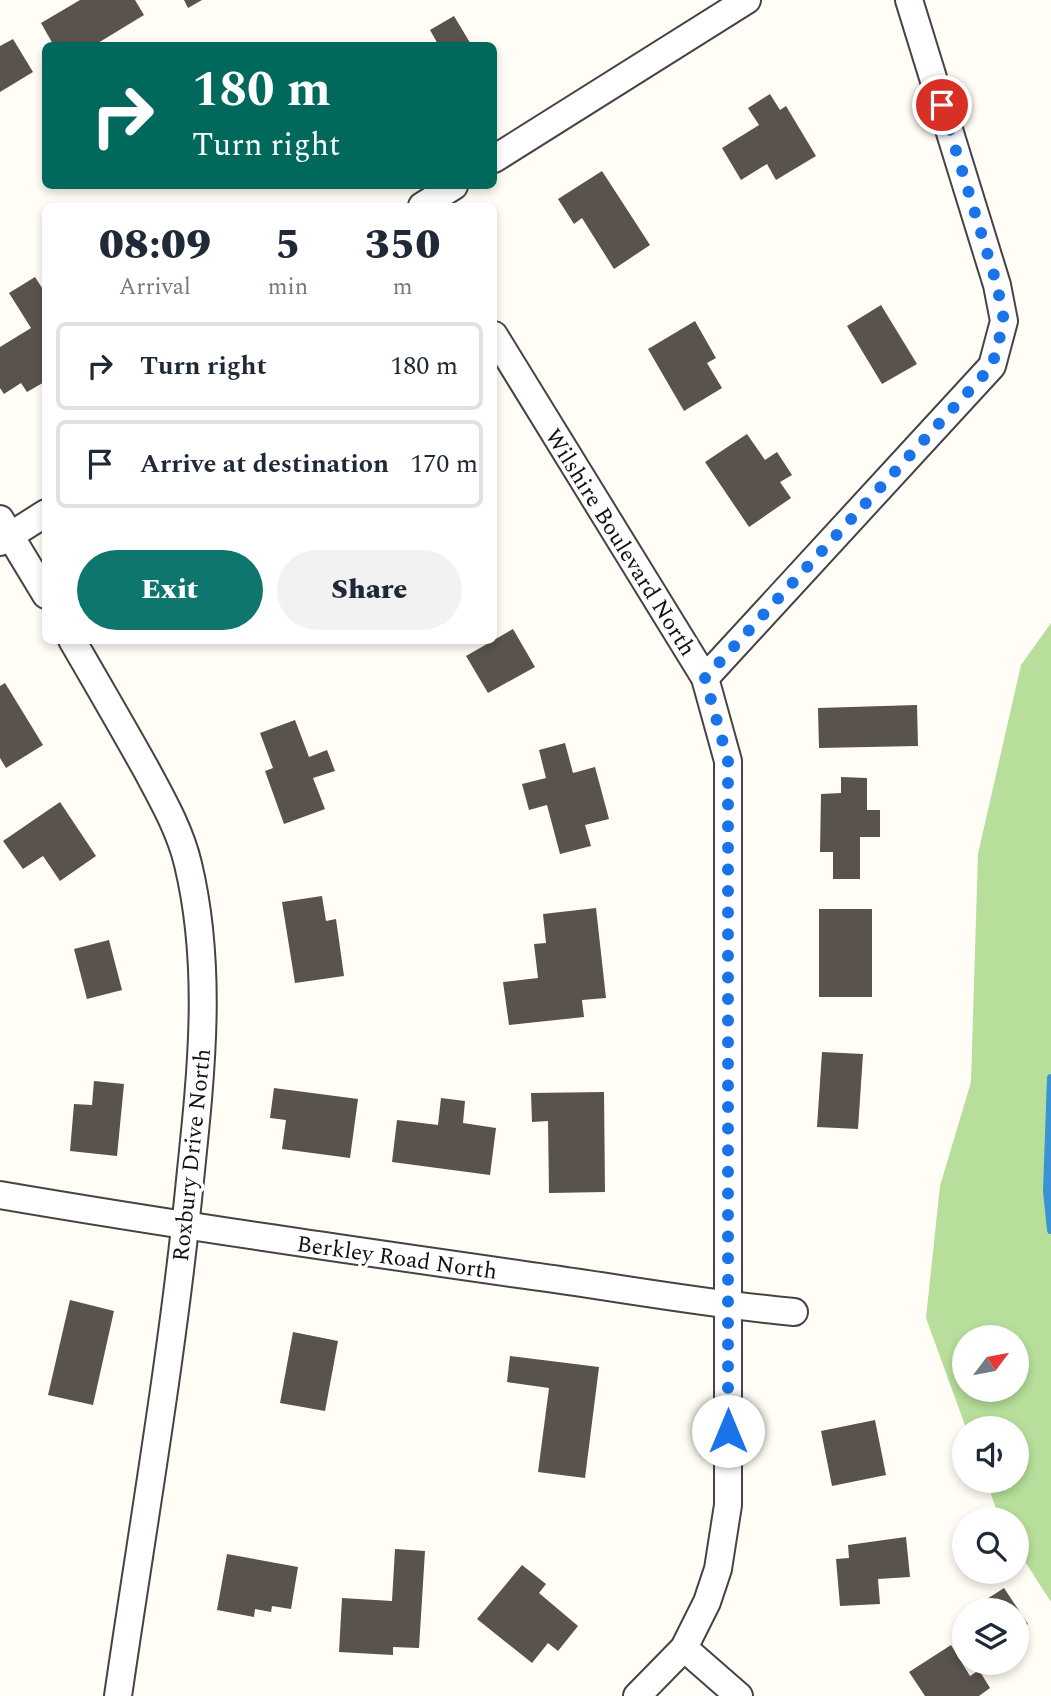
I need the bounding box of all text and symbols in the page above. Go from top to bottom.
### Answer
text: 180 m [192,53,331,128]
icon: right [77,70,168,161]
pin [912,75,972,135]
icon: arrive [923,86,961,124]
text: Turn right [192,121,340,170]
text: 08:09 [99,214,211,277]
text: 5 [275,214,301,277]
text: 350 [365,214,440,277]
text: Arrival [119,270,191,305]
text: min [268,270,308,305]
text: m [393,270,412,305]
text: Turn right [140,346,267,386]
text: 180 m [390,346,458,386]
icon: right [81,347,119,385]
street label: Wilshire Boulevard North [535,422,704,663]
text: Arrive at destination [140,444,389,484]
text: 170 m [410,444,478,484]
icon: arrive [81,445,119,483]
button: Exit [77,550,263,630]
button: Share [277,550,462,630]
street label: Roxbury Drive North [164,1047,221,1263]
street label: Berkley Road North [294,1227,499,1290]
north arrow [952,1325,1029,1402]
map controls [952,1325,1029,1675]
position arrow [691,1394,765,1468]
button: sound [952,1416,1029,1493]
button: search [952,1507,1029,1584]
button: layers [952,1598,1029,1675]

